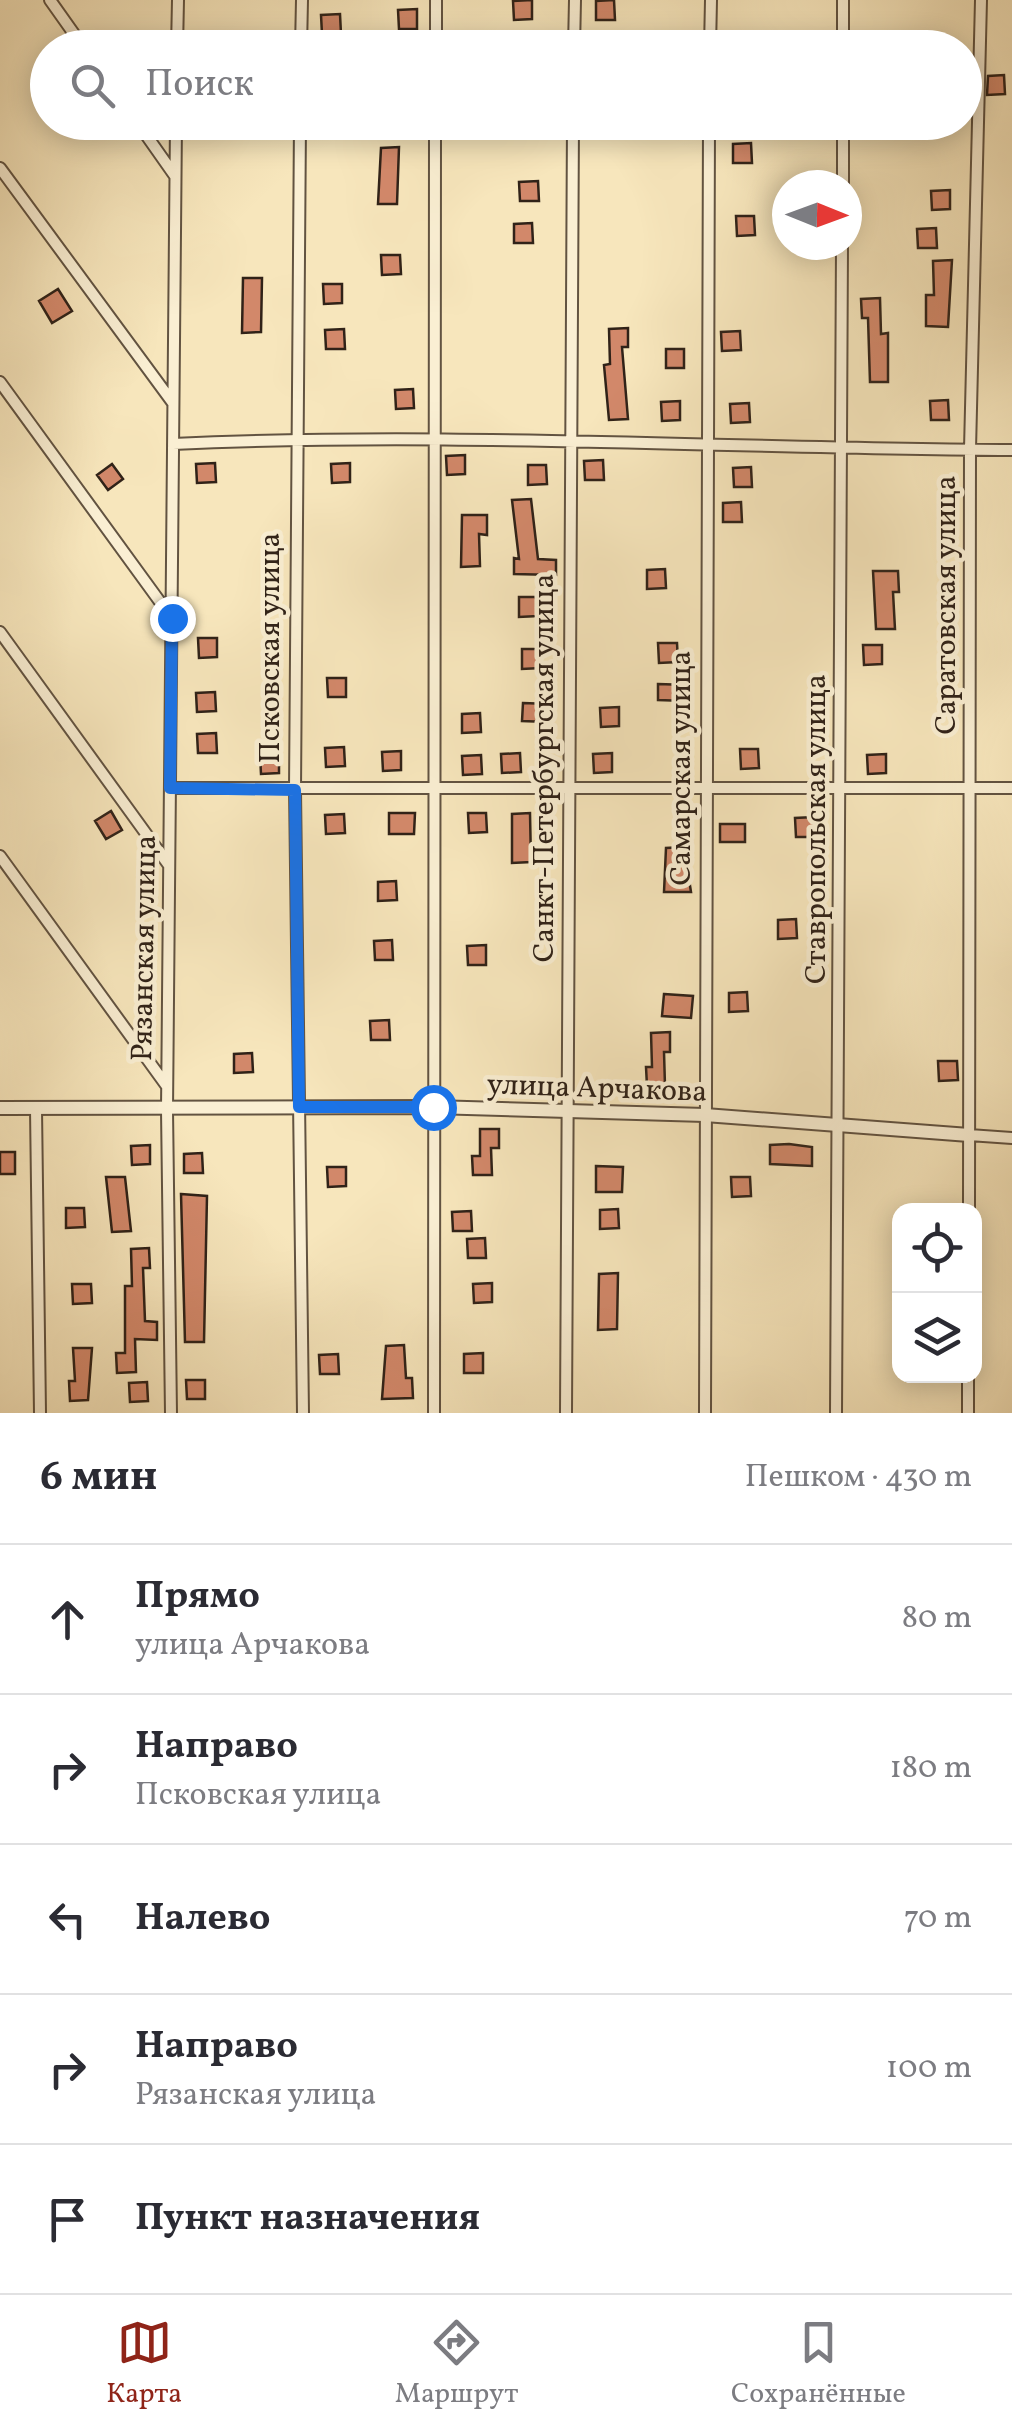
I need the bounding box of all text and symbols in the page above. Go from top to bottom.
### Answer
search box [30,30,982,140]
icon: search [65,58,120,113]
text: Поиск [145,59,254,112]
north arrow [772,170,862,260]
street label: Саратовская улица [926,475,968,735]
street label: Псковская улица [250,533,292,763]
street label: Санкт-Петербургская улица [524,574,566,962]
route end [150,596,196,642]
street label: Самарская улица [661,651,703,885]
street label: Ставропольская улица [796,674,838,984]
street label: Рязанская улица [122,835,168,1062]
street label: улица Арчакова [486,1064,708,1114]
route start [411,1085,457,1131]
map controls [892,1203,982,1383]
button: locate [892,1203,982,1293]
button: layers [892,1293,982,1383]
text: 6 мин [40,1449,157,1508]
text: Пешком · 430 m [745,1456,972,1500]
text: Прямо [135,1571,260,1624]
icon: ahead [40,1592,95,1647]
text: 80 m [902,1597,972,1641]
text: улица Арчакова [135,1624,370,1668]
text: Направо [135,1721,298,1774]
icon: right [40,1742,95,1797]
text: 180 m [889,1747,972,1791]
text: Псковская улица [135,1774,381,1818]
icon: left [40,1892,95,1947]
text: Налево [135,1893,271,1946]
text: 70 m [904,1897,972,1941]
text: Направо [135,2021,298,2074]
icon: right [40,2042,95,2097]
text: 100 m [886,2047,972,2091]
text: Рязанская улица [135,2074,376,2118]
icon: arrive [40,2192,95,2247]
text: Пункт назначения [135,2193,480,2246]
tab: Карта [106,2315,182,2414]
tab: Маршрут [395,2315,518,2414]
tab: Сохранённые [731,2315,906,2414]

